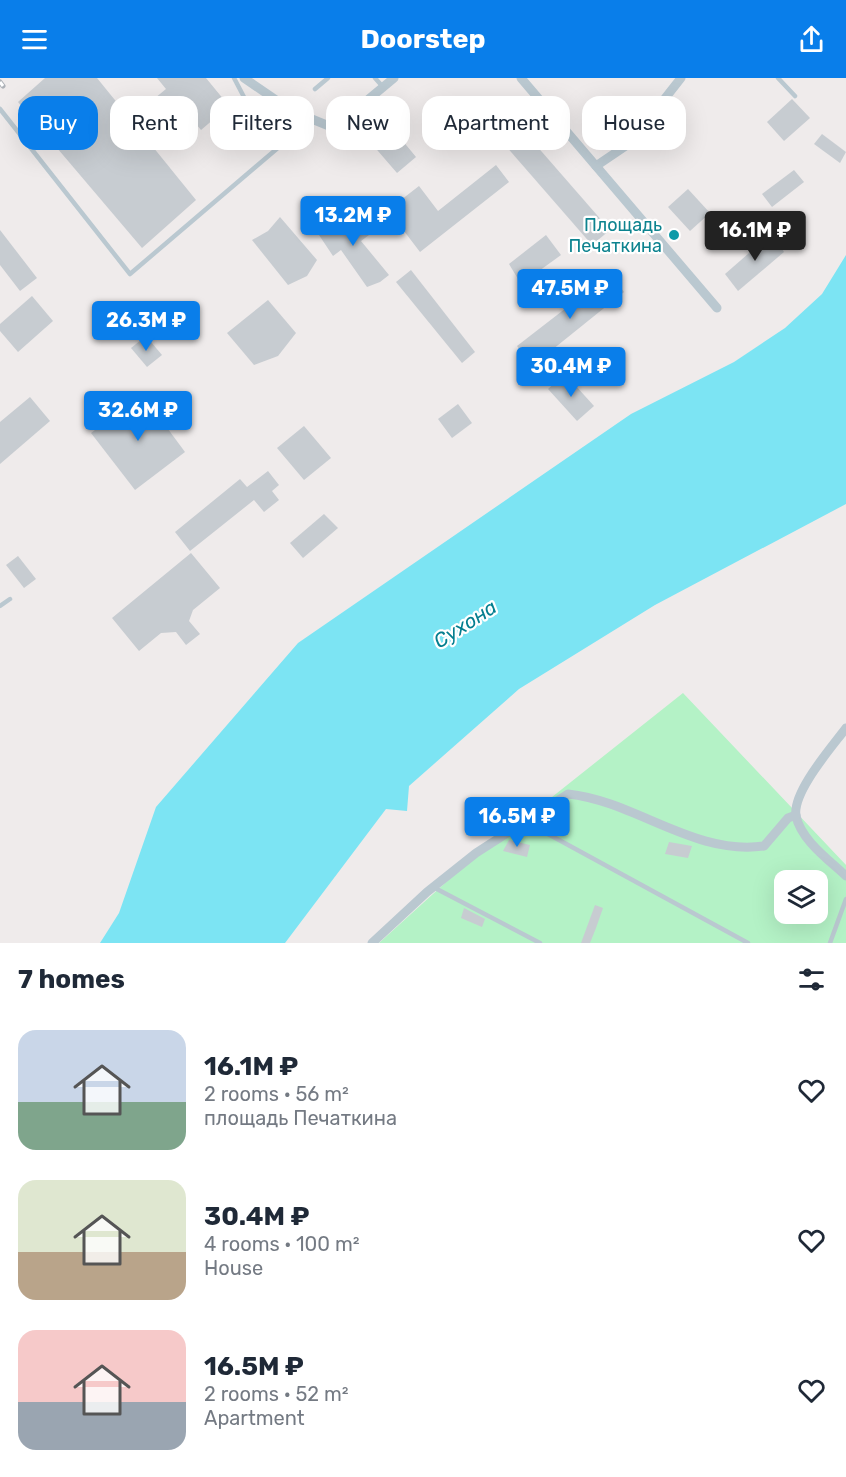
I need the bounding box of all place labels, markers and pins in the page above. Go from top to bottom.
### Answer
pin: 13.2M ₽ [298,196,408,247]
pin: 16.1M ₽ [700,211,810,262]
place label: Площадь Печаткина [569,214,662,257]
marker: Площадь Печаткина [667,228,681,242]
pin: 47.5M ₽ [515,269,625,320]
pin: 26.3M ₽ [91,301,201,352]
pin: 30.4M ₽ [516,347,626,398]
pin: 32.6M ₽ [83,391,193,442]
pin: 16.5M ₽ [462,797,572,848]

